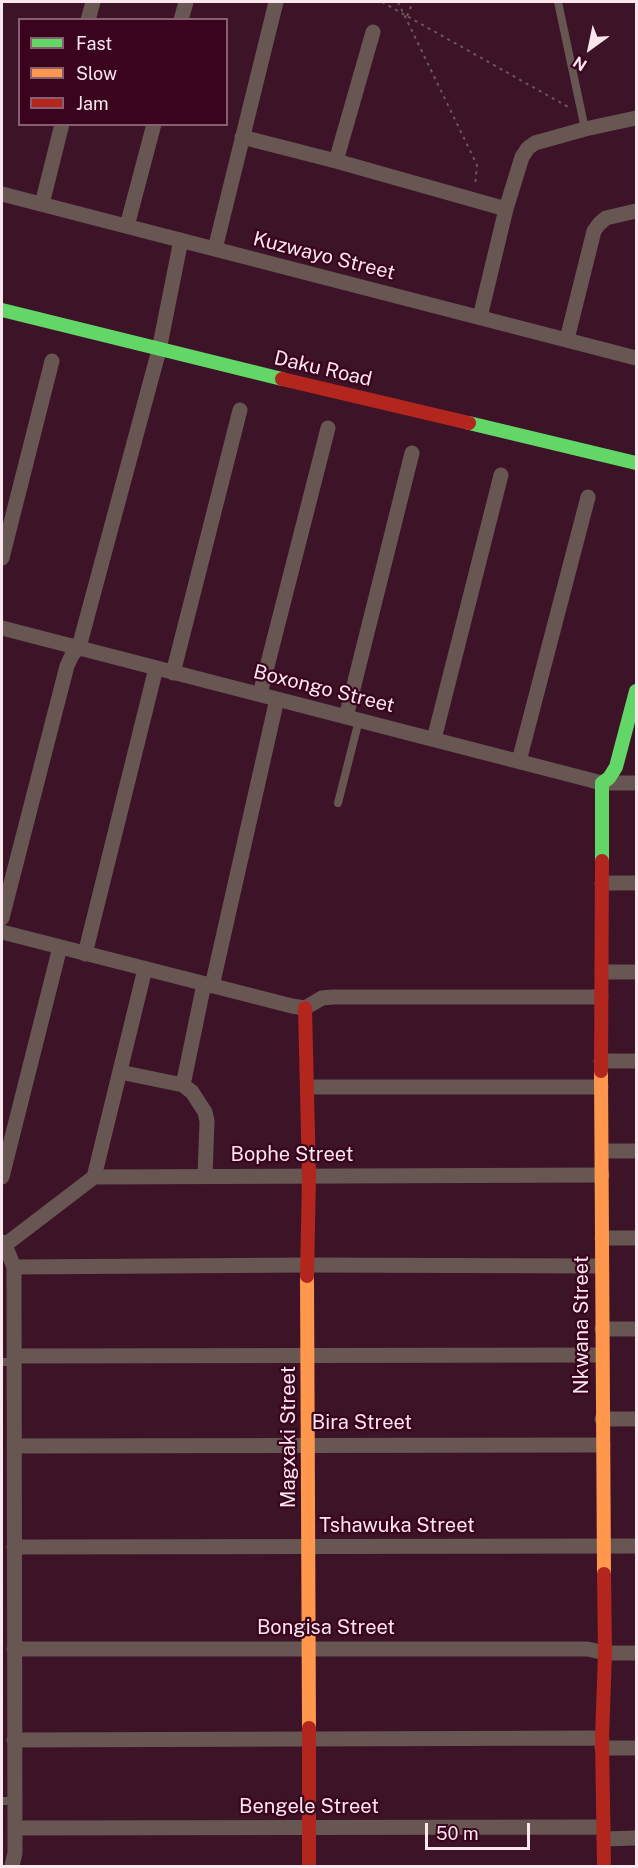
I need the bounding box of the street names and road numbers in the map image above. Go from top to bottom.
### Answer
street label: Kuzwayo Street [251,227,397,285]
street label: Daku Road [272,346,374,392]
street label: Boxongo Street [251,660,397,718]
street label: Bophe Street [231,1143,353,1167]
street label: Nkwana Street [570,1256,594,1394]
street label: Magxaki Street [277,1366,301,1508]
street label: Bira Street [312,1411,412,1435]
street label: Tshawuka Street [319,1514,475,1538]
street label: Bongisa Street [257,1616,395,1640]
street label: Bengele Street [239,1795,379,1819]

